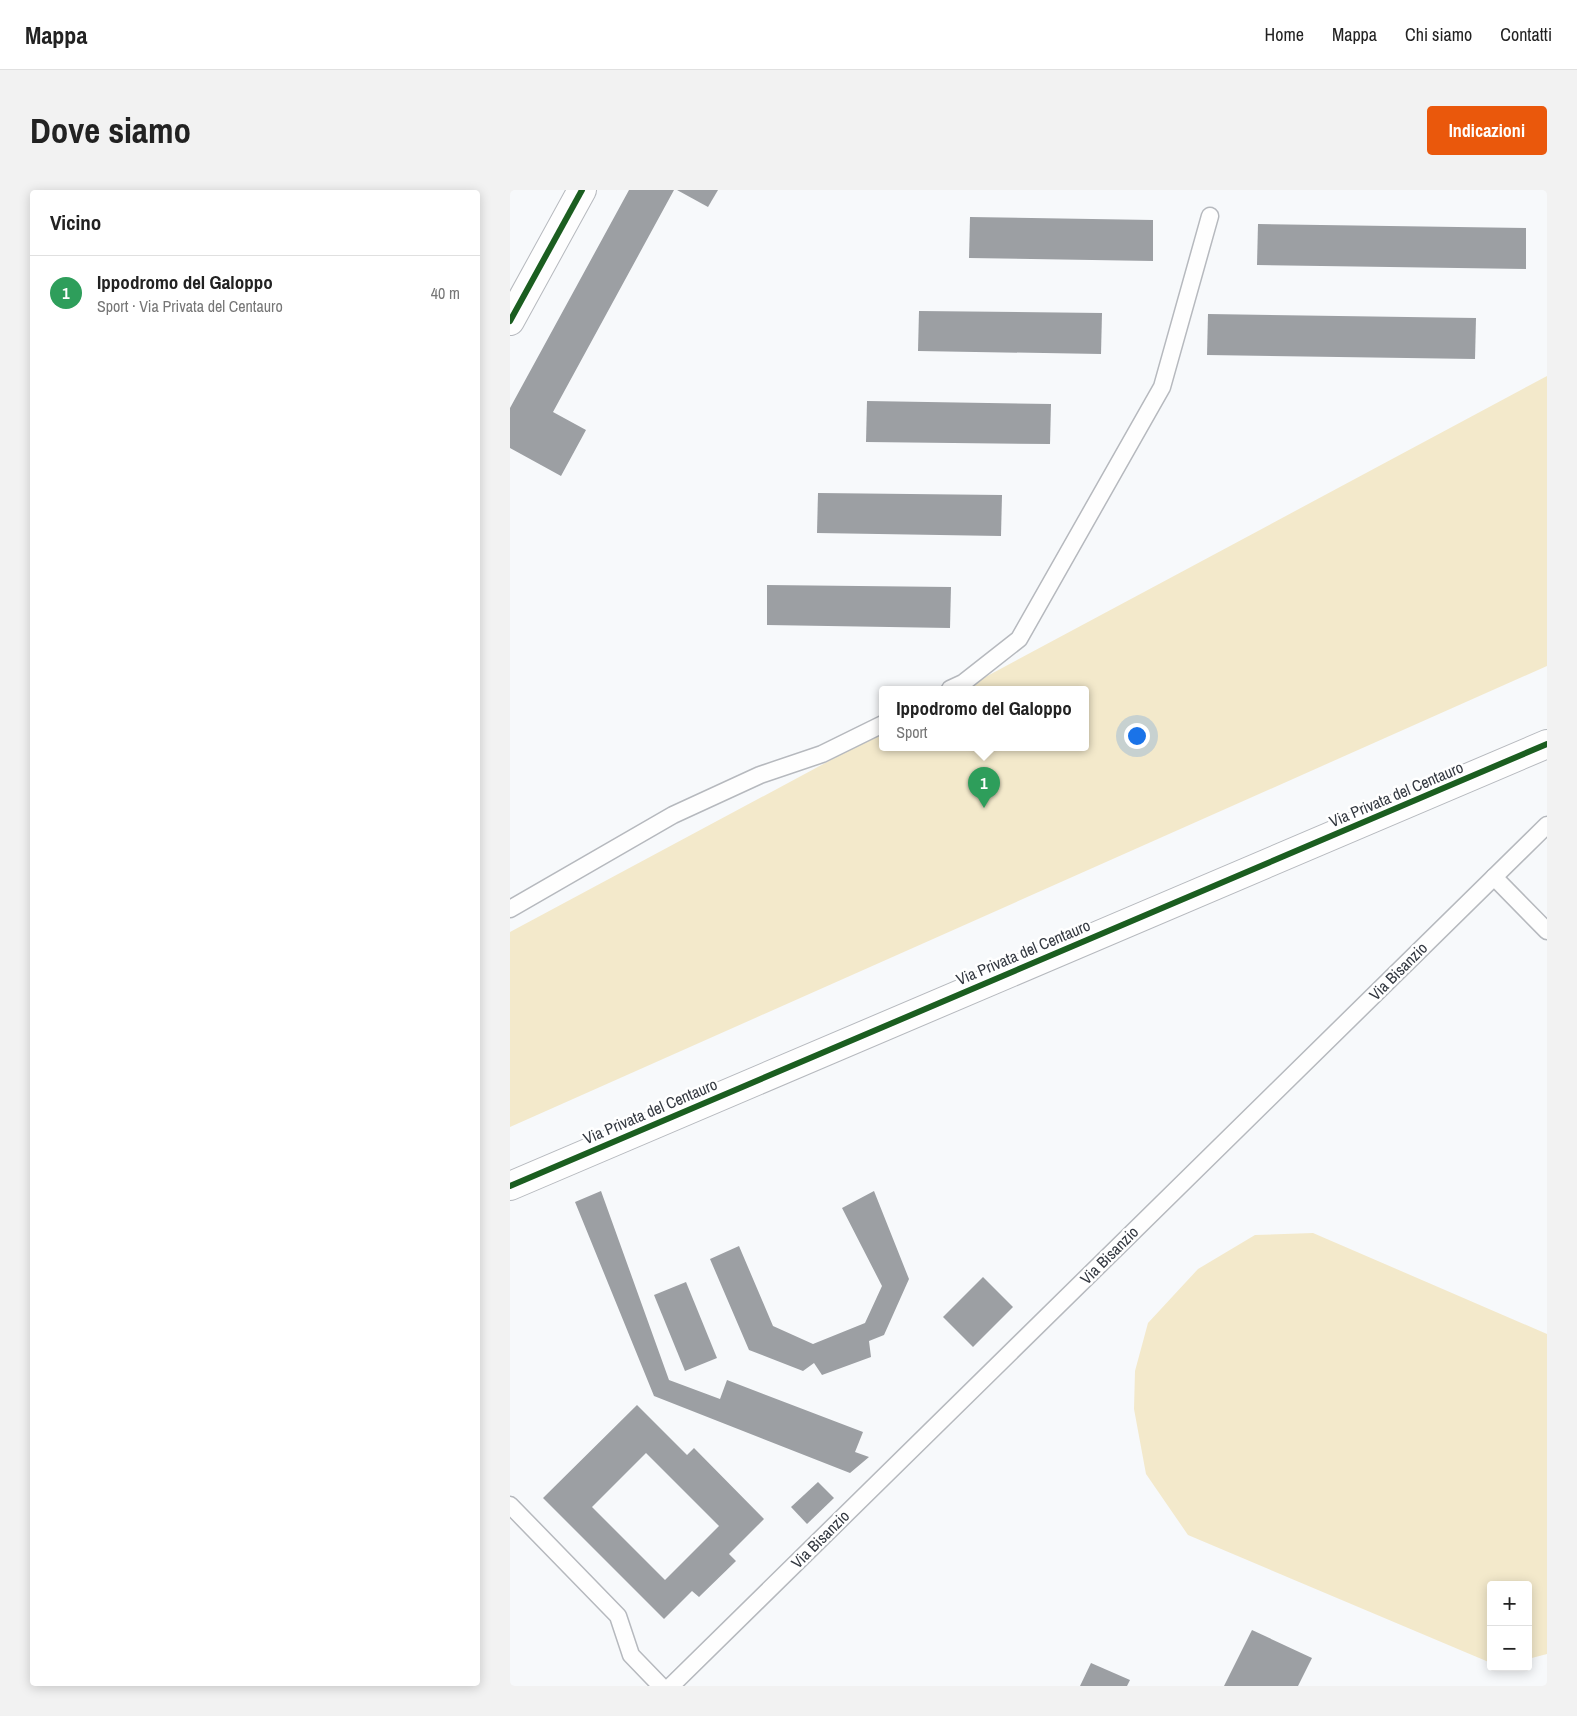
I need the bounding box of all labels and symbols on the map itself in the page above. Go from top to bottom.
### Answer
your location [1124,723,1150,749]
street label: Via Privata del Centauro [1326,756,1466,832]
pin: 1 [968,767,1000,808]
street label: Via Privata del Centauro [953,914,1093,990]
street label: Via Bisanzio [1364,937,1432,1005]
street label: Via Privata del Centauro [580,1073,720,1149]
street label: Via Bisanzio [1075,1221,1143,1289]
street label: Via Bisanzio [786,1505,854,1573]

